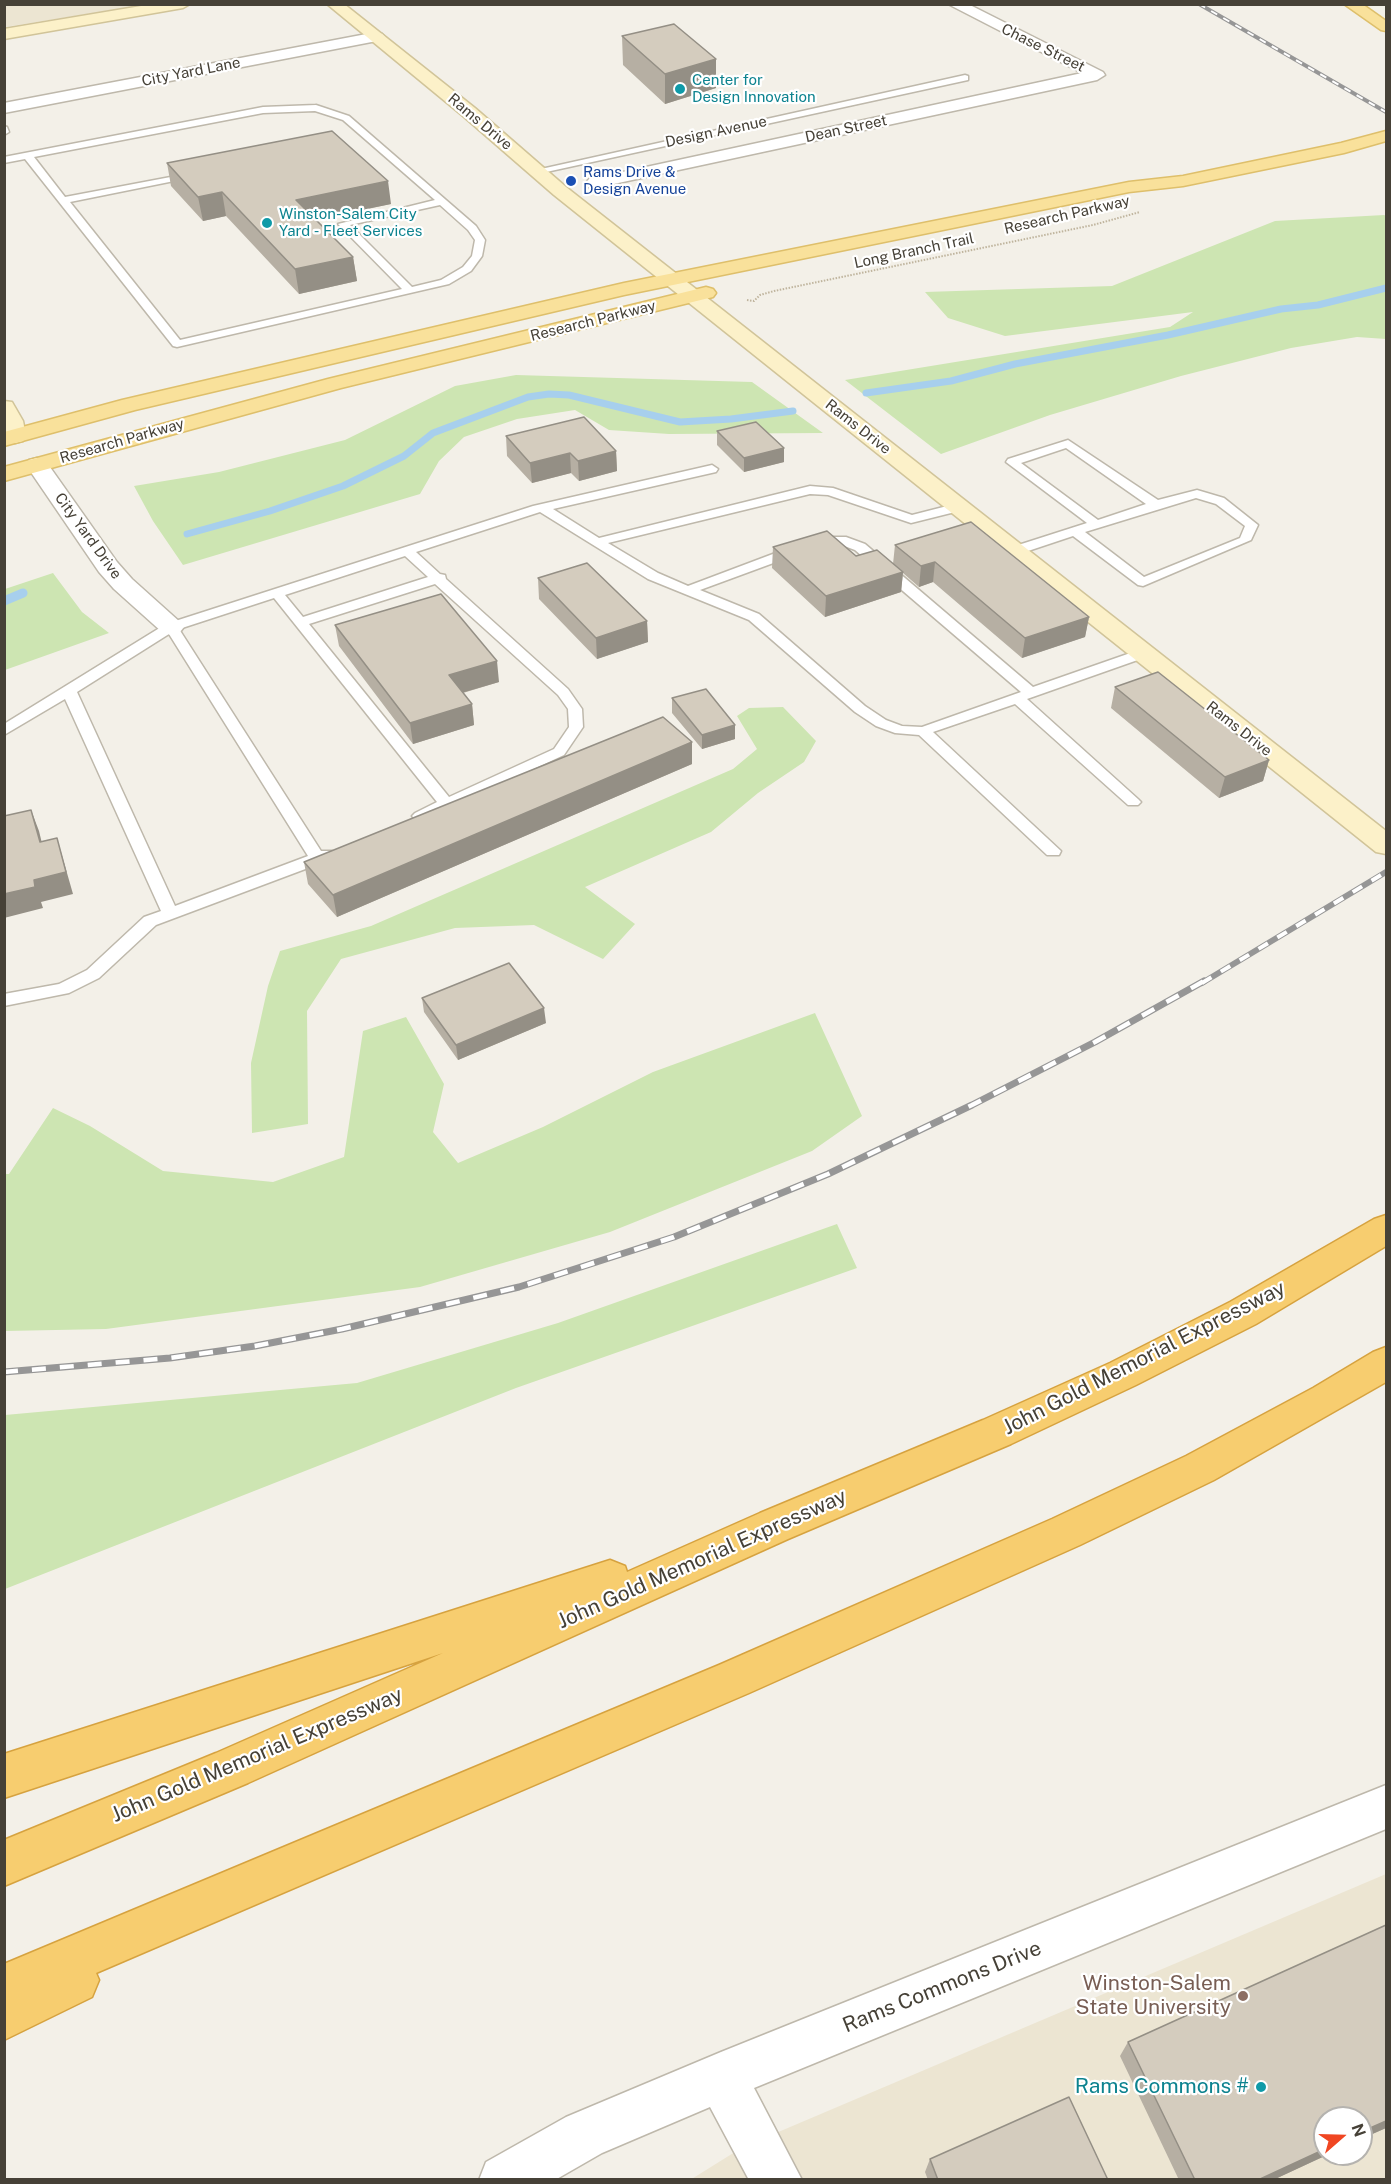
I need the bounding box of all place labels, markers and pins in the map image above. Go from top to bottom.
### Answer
place label: Center for Design Innovation [692,71,816,106]
marker: Center for Design Innovation [673,82,687,96]
place label: Rams Drive & Design Avenue [583,163,686,198]
marker: Rams Drive & Design Avenue [564,174,578,188]
place label: Winston-Salem City Yard - Fleet Services [279,205,422,240]
marker: Winston-Salem City Yard - Fleet Services [260,216,274,230]
place label: Winston-Salem State University [1076,1971,1231,2021]
marker: Winston-Salem State University [1236,1989,1250,2003]
place label: Rams Commons # [1075,2074,1249,2100]
marker: Rams Commons # [1254,2080,1268,2094]

